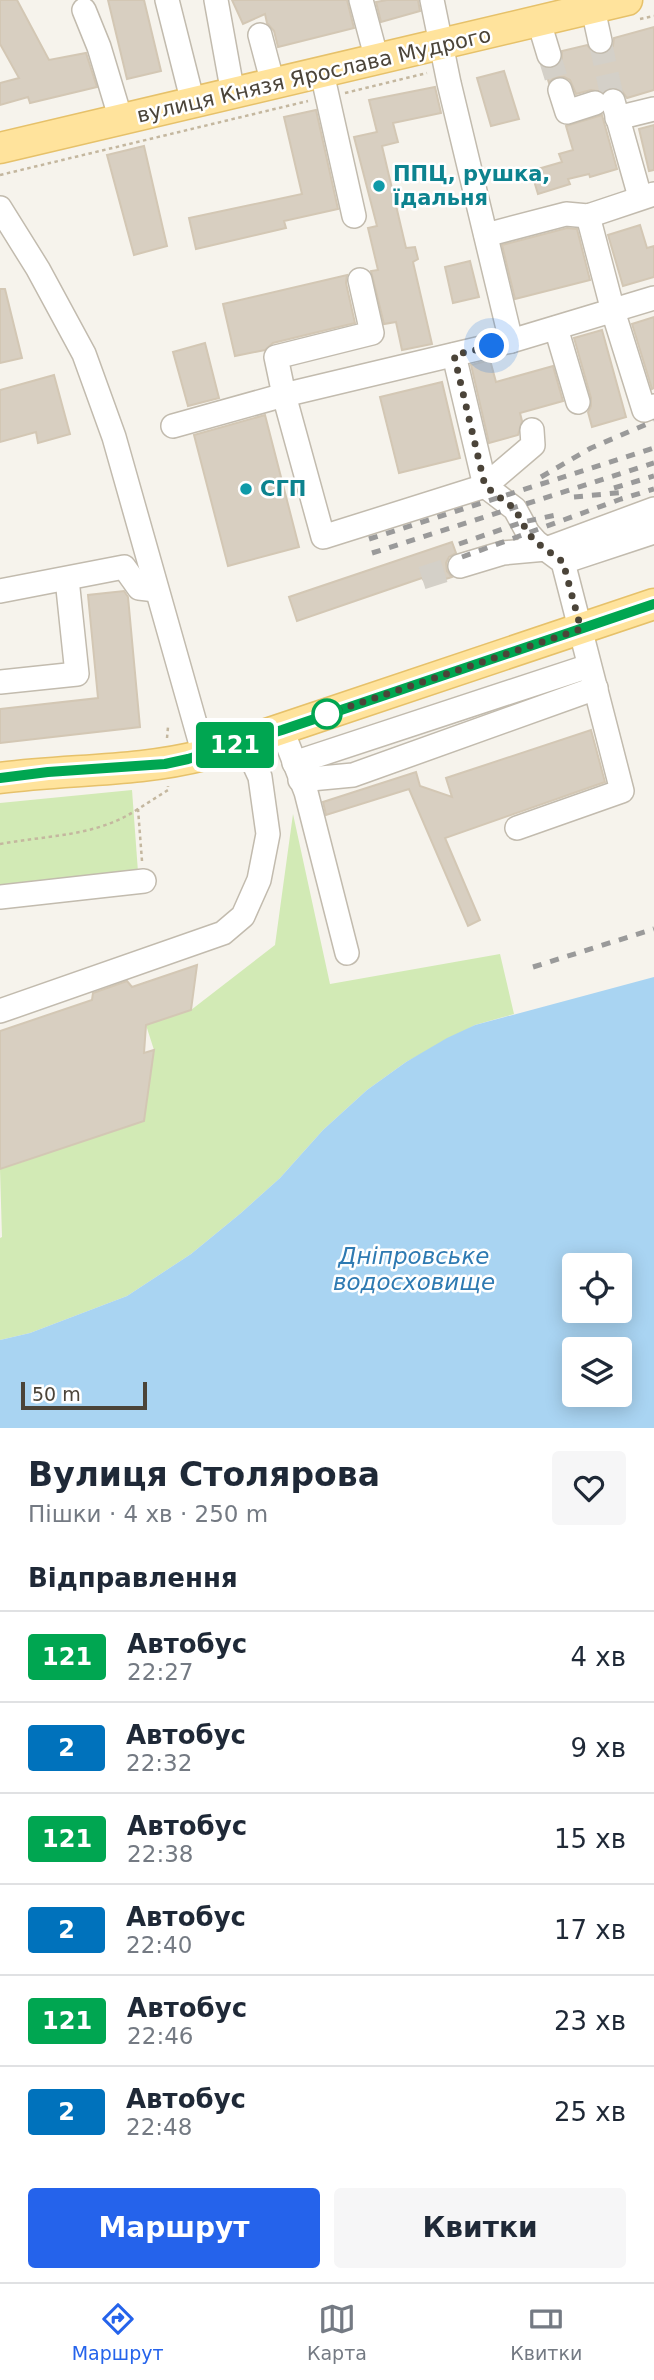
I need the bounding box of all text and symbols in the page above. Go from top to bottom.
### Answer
street label: вулиця Князя Ярослава Мудрого [135,22,493,128]
place label: ППЦ, рушка, їдальня [393,162,550,210]
marker: ППЦ, рушка, їдальня [371,178,387,194]
your location [474,328,509,363]
place label: СГП [260,477,306,501]
marker: СГП [238,481,254,497]
unlabelled marker [312,699,342,729]
line badge: 121 [195,722,275,768]
text: 121 [210,731,260,759]
water label: Дніпровське водосховище [333,1243,495,1295]
map controls [562,1253,632,1407]
button: locate [562,1253,632,1323]
button: layers [562,1337,632,1407]
scale bar [21,1379,147,1411]
text: 50 m [32,1383,81,1405]
button: heart [552,1451,626,1525]
text: Вулиця Столярова [28,1455,380,1494]
text: Пішки · 4 хв · 250 m [28,1501,268,1527]
text: Відправлення [28,1563,238,1593]
text: Автобус [127,1629,247,1659]
text: 4 хв [570,1642,626,1672]
text: 121 [42,1643,92,1671]
text: 22:27 [127,1659,193,1685]
text: Автобус [126,1720,246,1750]
text: 9 хв [570,1733,626,1763]
text: 2 [58,1734,75,1762]
text: 22:32 [126,1750,192,1776]
text: Автобус [127,1811,247,1841]
text: 15 хв [554,1824,626,1854]
text: 121 [42,1825,92,1853]
text: 22:38 [127,1841,193,1867]
text: Автобус [126,1902,246,1932]
text: 17 хв [554,1915,626,1945]
text: 2 [58,1916,75,1944]
text: 22:40 [126,1932,192,1958]
text: Автобус [127,1993,247,2023]
text: 23 хв [554,2006,626,2036]
text: 121 [42,2007,92,2035]
text: 22:46 [127,2023,193,2049]
text: Автобус [126,2084,246,2114]
text: 25 хв [554,2097,626,2127]
text: 2 [58,2098,75,2126]
text: 22:48 [126,2114,192,2140]
button: Маршрут [28,2188,320,2268]
button: Квитки [334,2188,626,2268]
tab: Маршрут [72,2300,164,2364]
tab: Карта [307,2300,367,2364]
tab: Квитки [510,2300,582,2364]

